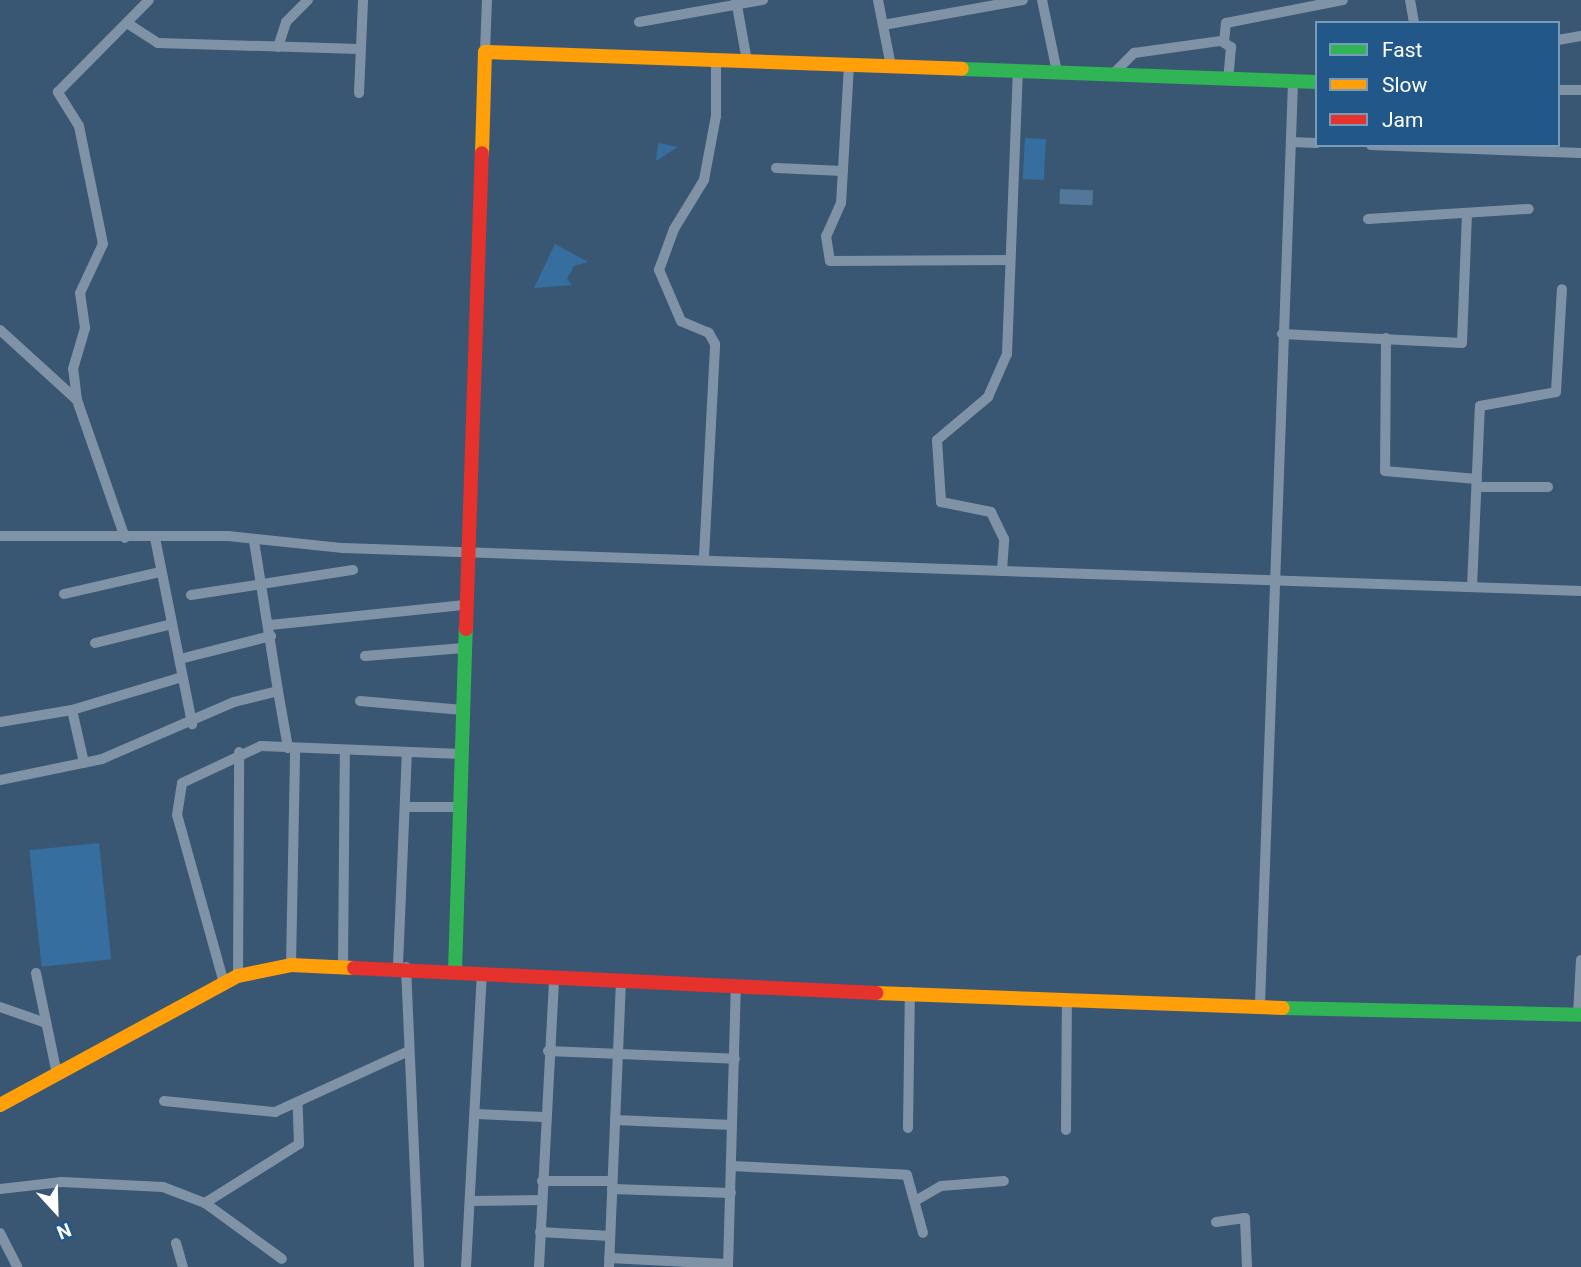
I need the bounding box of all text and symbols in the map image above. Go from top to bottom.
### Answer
legend [1315,21,1560,147]
text: Fast [1382,38,1422,62]
text: Slow [1382,73,1427,97]
text: Jam [1382,108,1423,132]
north arrow [21,1176,91,1246]
text: N [54,1218,75,1244]

